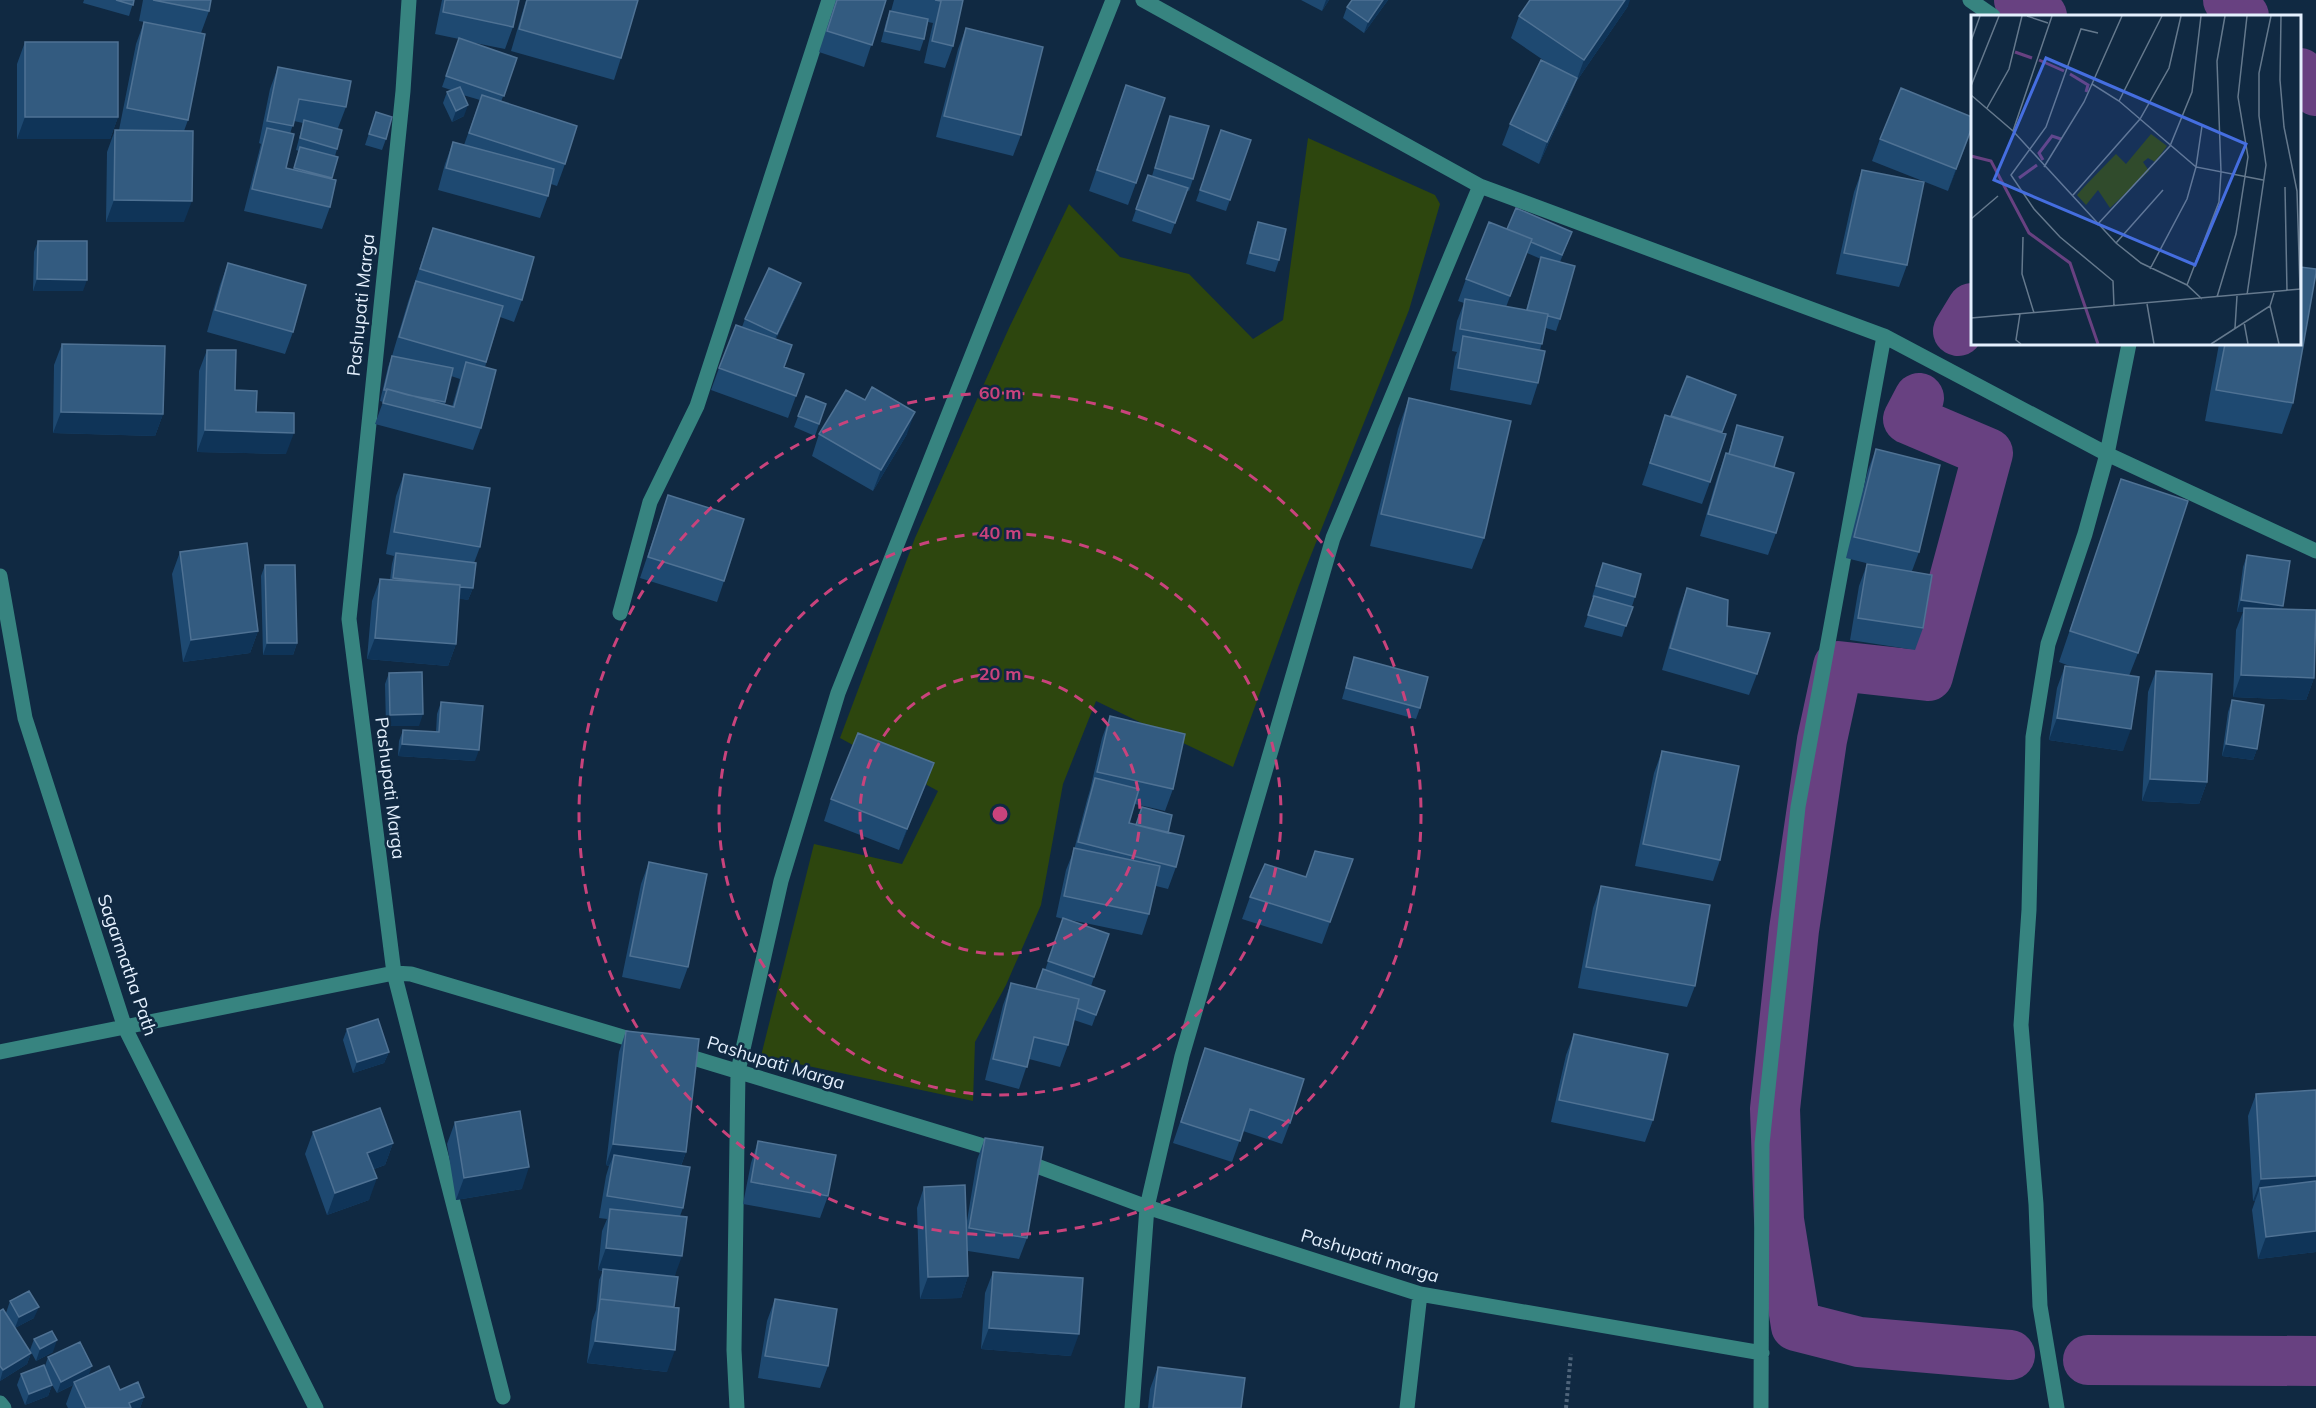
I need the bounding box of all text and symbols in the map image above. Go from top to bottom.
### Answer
inset map [1971,15,2301,345]
street label: Pashupati Marga [342,233,379,377]
text: 60 m [979,381,1021,404]
text: 40 m [979,521,1021,544]
text: 20 m [979,662,1021,685]
street label: Pashupati Marga [370,715,411,860]
centre of rings [990,804,1010,824]
street label: Sagarmatha Path [92,891,162,1039]
street label: Pashupati Marga [704,1031,848,1094]
street label: Pashupati marga [1298,1224,1442,1287]

